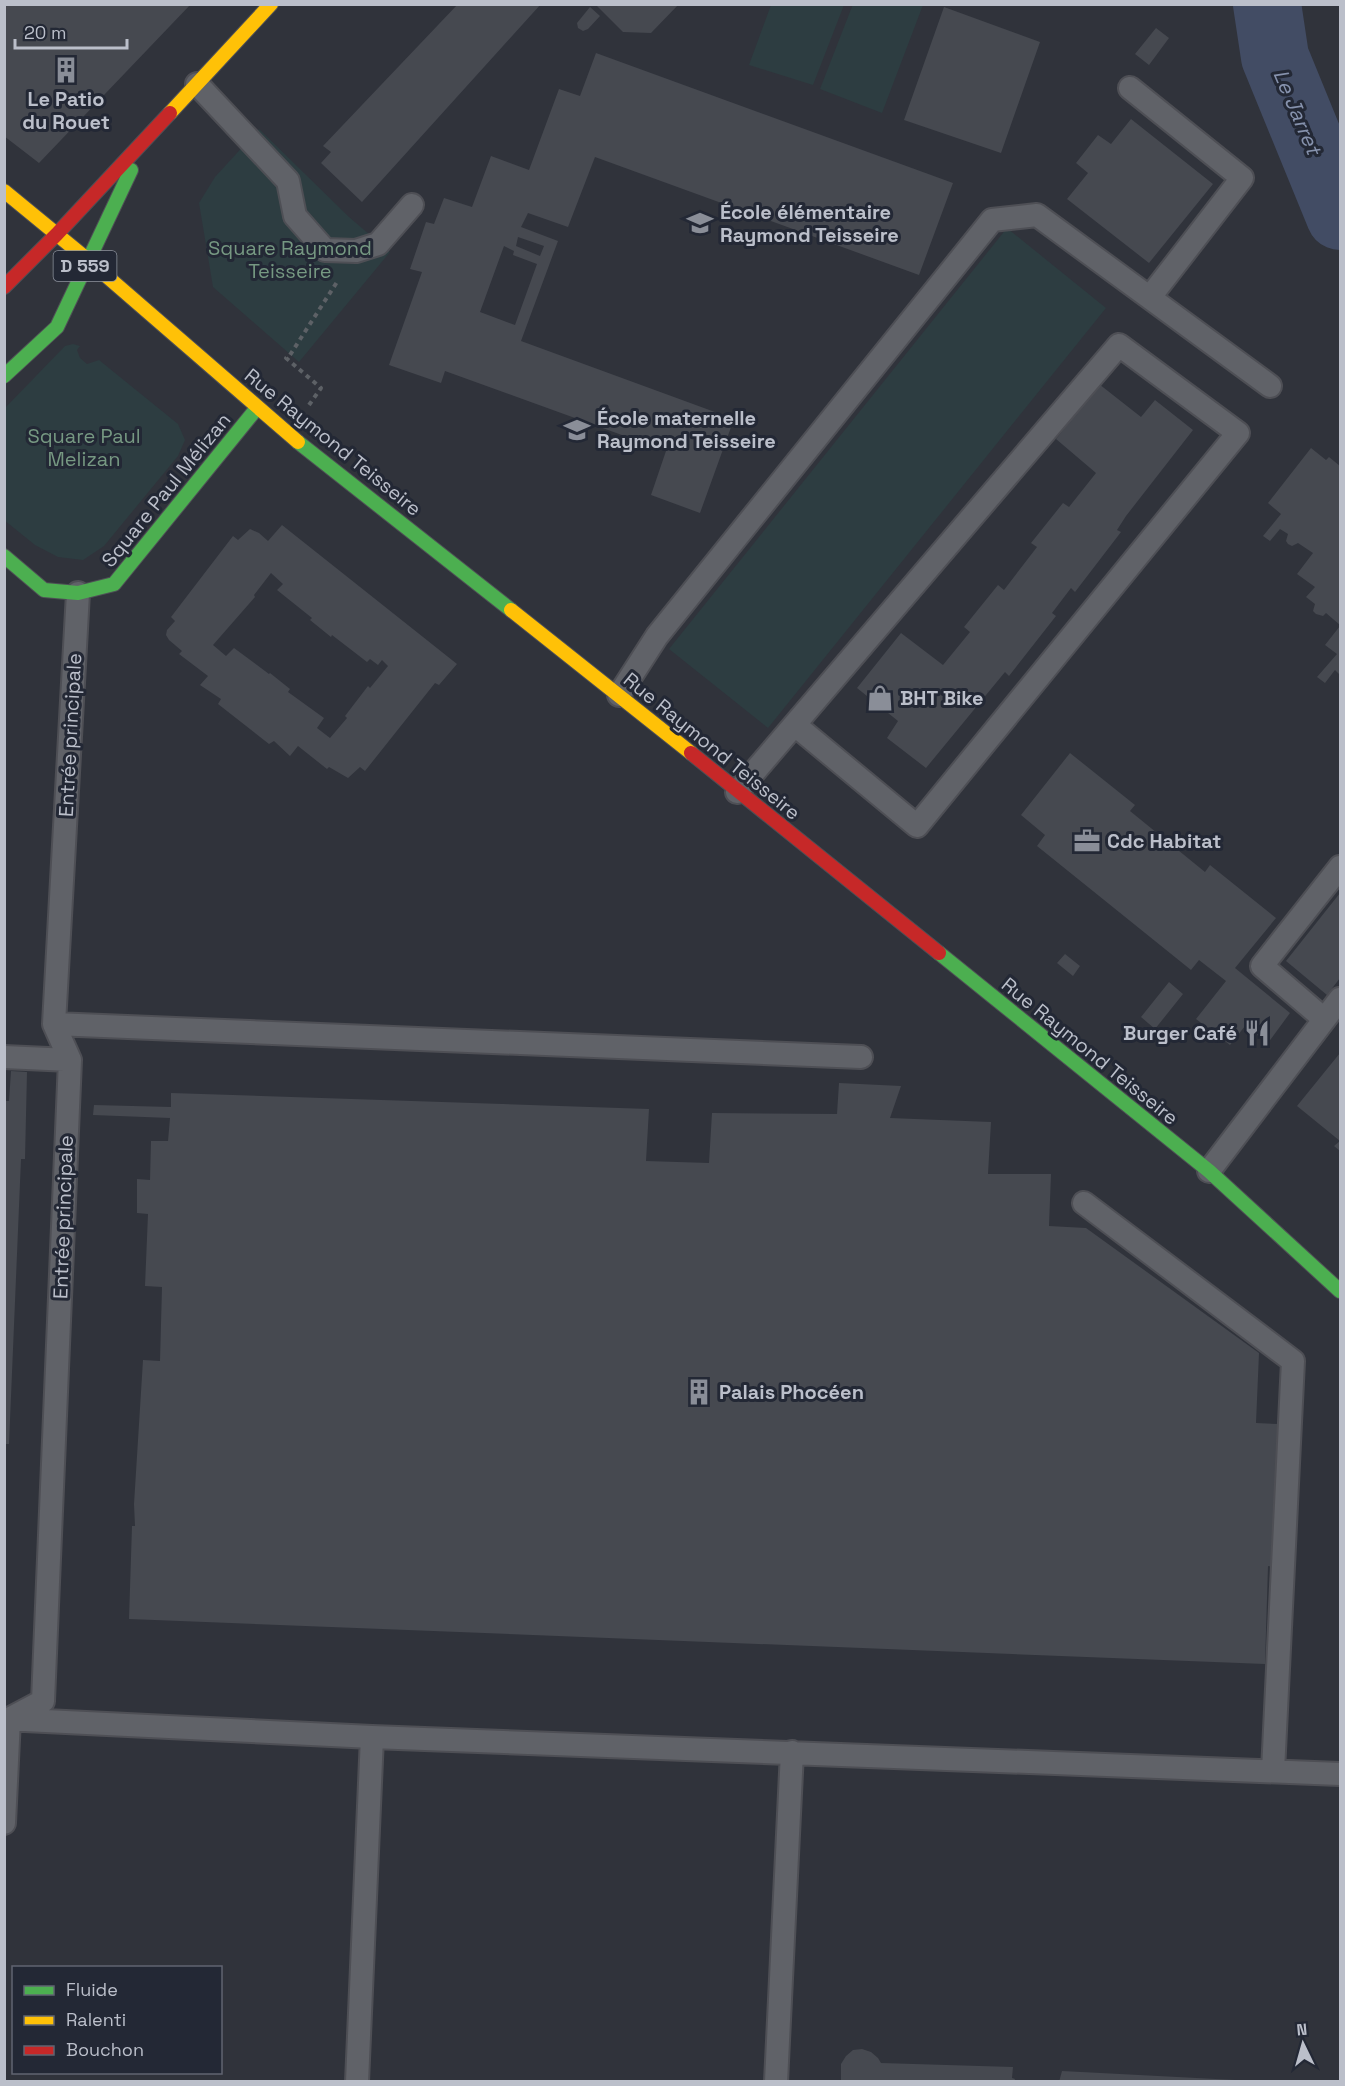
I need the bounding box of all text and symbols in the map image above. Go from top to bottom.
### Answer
scale bar [15,12,128,50]
text: 20 m [24,21,67,44]
building icon: Le Patio du Rouet [51,55,81,85]
water label: Le Jarret [1267,65,1328,161]
place label: Le Patio du Rouet [22,86,110,135]
place label: École élémentaire Raymond Teisseire [720,199,899,248]
school or university icon: École élémentaire Raymond Teisseire [685,208,715,238]
park label: Square Raymond Teisseire [208,235,372,284]
road number: D 559 [54,251,116,281]
street label: Rue Raymond Teisseire [239,362,427,522]
place label: École maternelle Raymond Teisseire [597,405,776,454]
street label: Square Paul Mélizan [96,407,236,573]
school or university icon: École maternelle Raymond Teisseire [562,415,592,445]
park label: Square Paul Melizan [27,423,141,472]
street label: Entrée principale [53,652,87,818]
street label: Rue Raymond Teisseire [618,666,806,826]
shop icon: BHT Bike [865,683,895,713]
place label: BHT Bike [900,685,983,711]
office icon: Cdc Habitat [1072,826,1102,856]
place label: Cdc Habitat [1107,828,1221,854]
street label: Rue Raymond Teisseire [996,971,1184,1131]
restaurant icon: Burger Café [1242,1018,1272,1048]
place label: Burger Café [1123,1020,1237,1046]
street label: Entrée principale [47,1135,79,1299]
building icon: Palais Phocéen [684,1377,714,1407]
place label: Palais Phocéen [719,1379,864,1405]
legend [12,1966,222,2074]
text: Fluide [66,1978,118,2001]
text: Ralenti [66,2008,126,2031]
north arrow [1273,2014,1333,2074]
text: N [1295,2019,1308,2040]
text: Bouchon [66,2038,144,2061]

